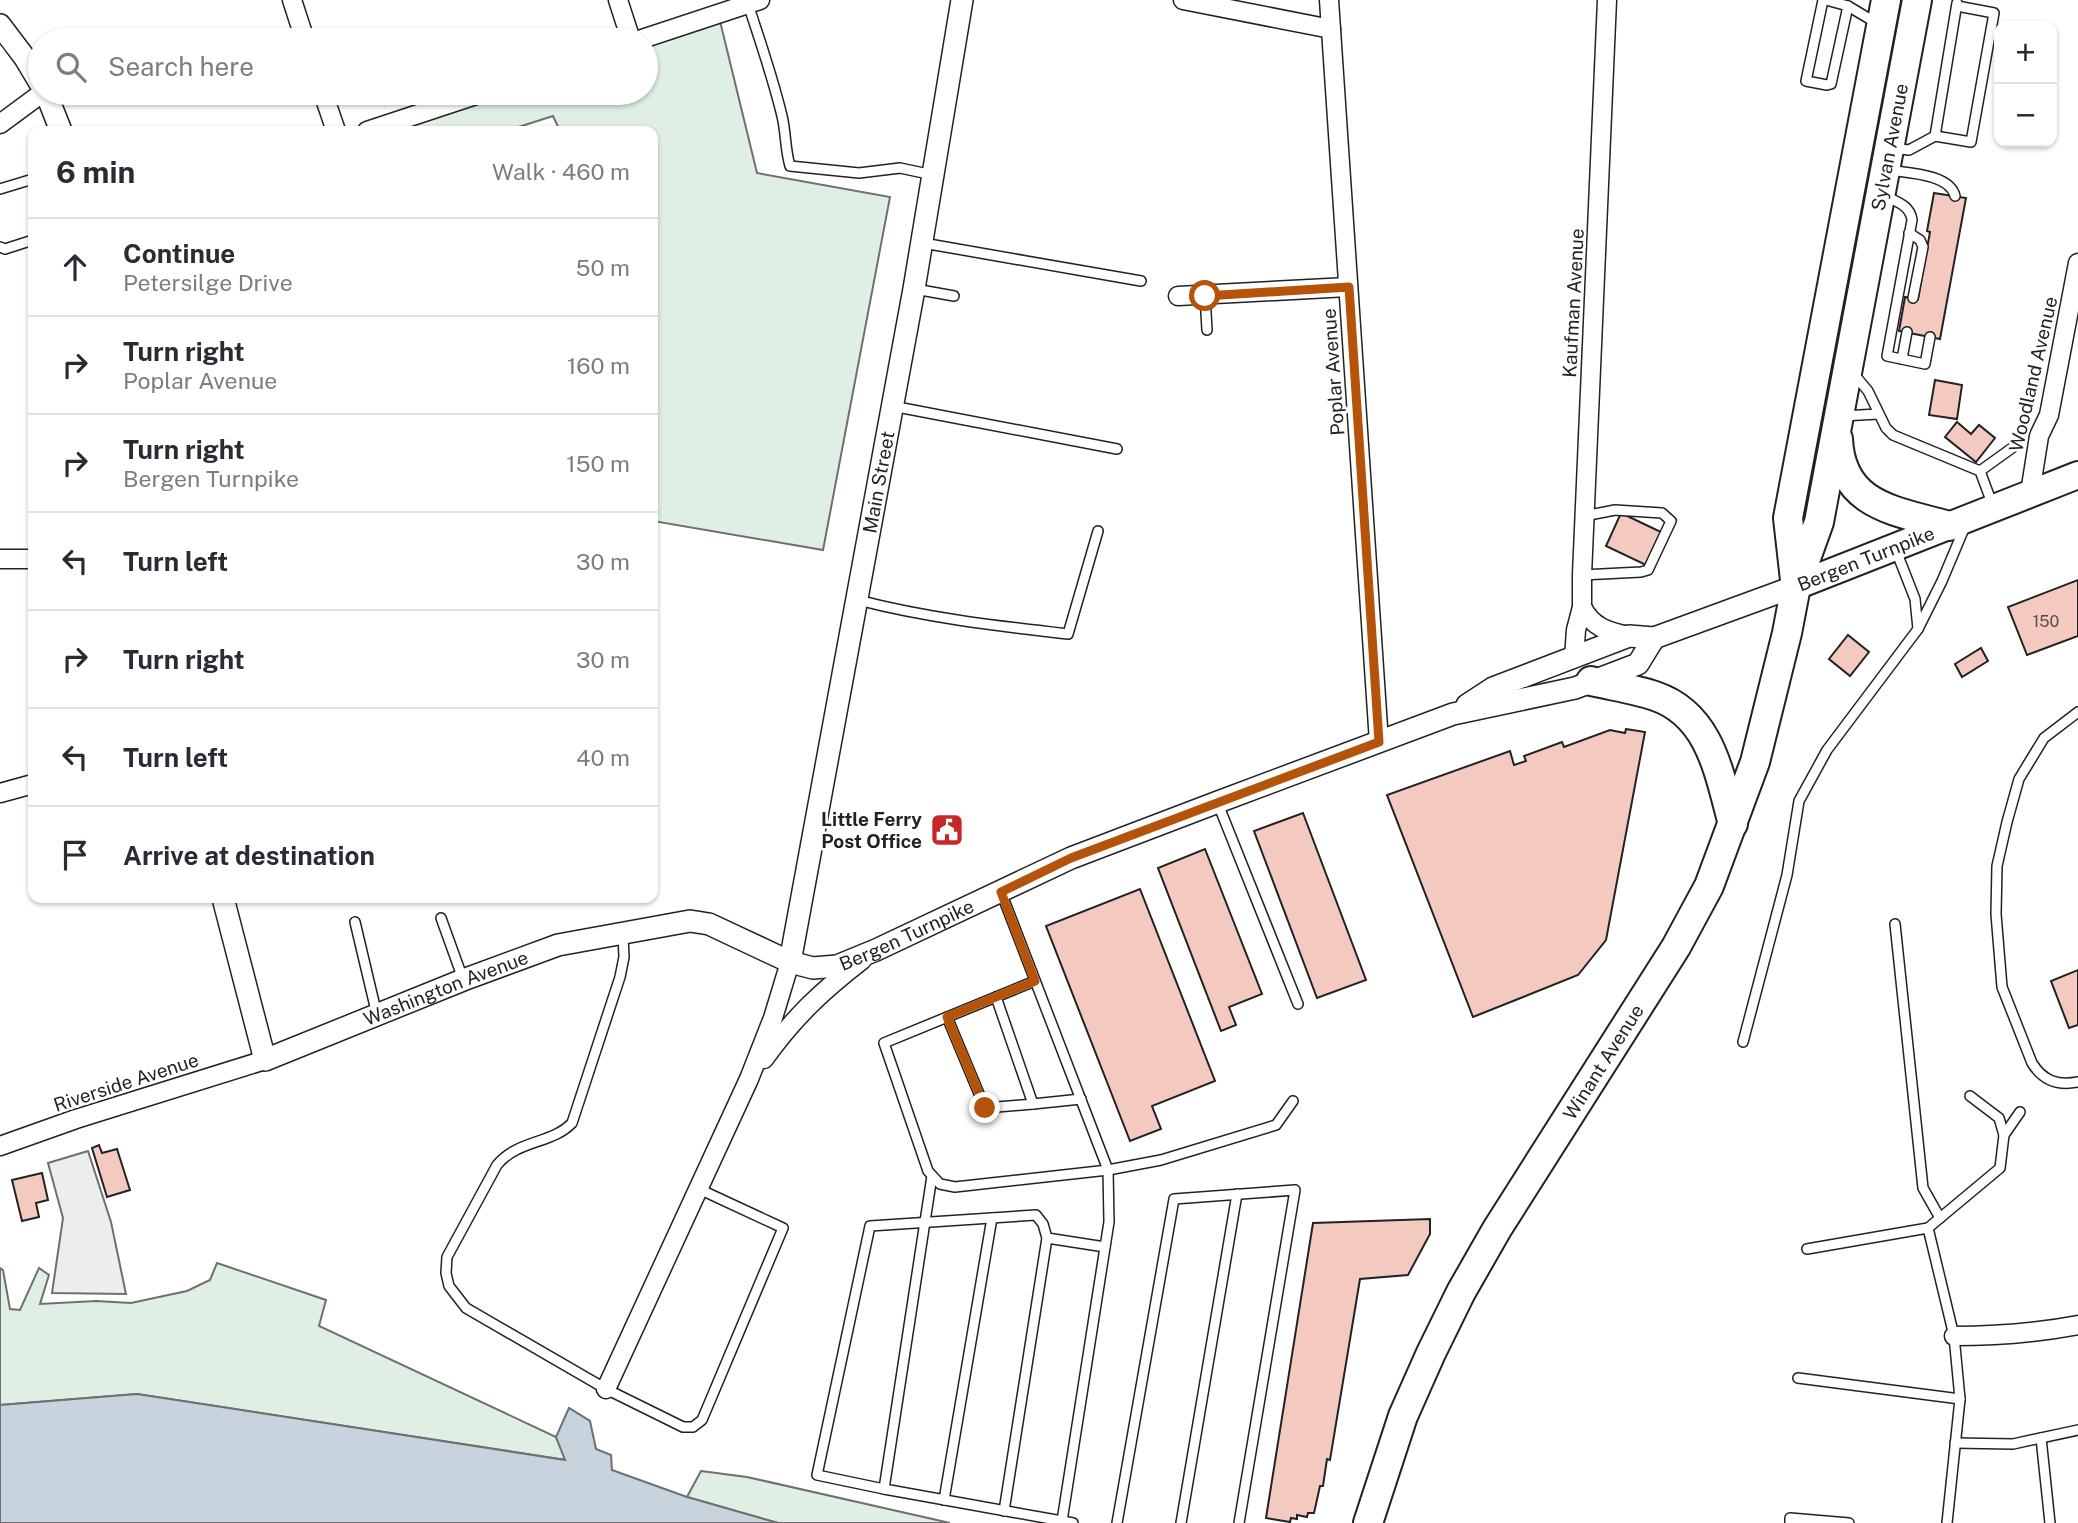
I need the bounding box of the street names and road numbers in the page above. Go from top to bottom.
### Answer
street label: Sylvan Avenue [1867,81,1912,213]
street label: Kaufman Avenue [1558,228,1588,378]
street label: Woodland Avenue [2004,294,2062,454]
street label: Poplar Avenue [1318,308,1348,436]
street label: Main Street [858,429,899,535]
street label: Bergen Turnpike [1794,522,1938,595]
street label: Bergen Turnpike [836,895,977,975]
street label: Washington Avenue [360,946,531,1030]
street label: Winant Avenue [1558,1000,1648,1124]
street label: Riverside Avenue [51,1048,201,1116]

